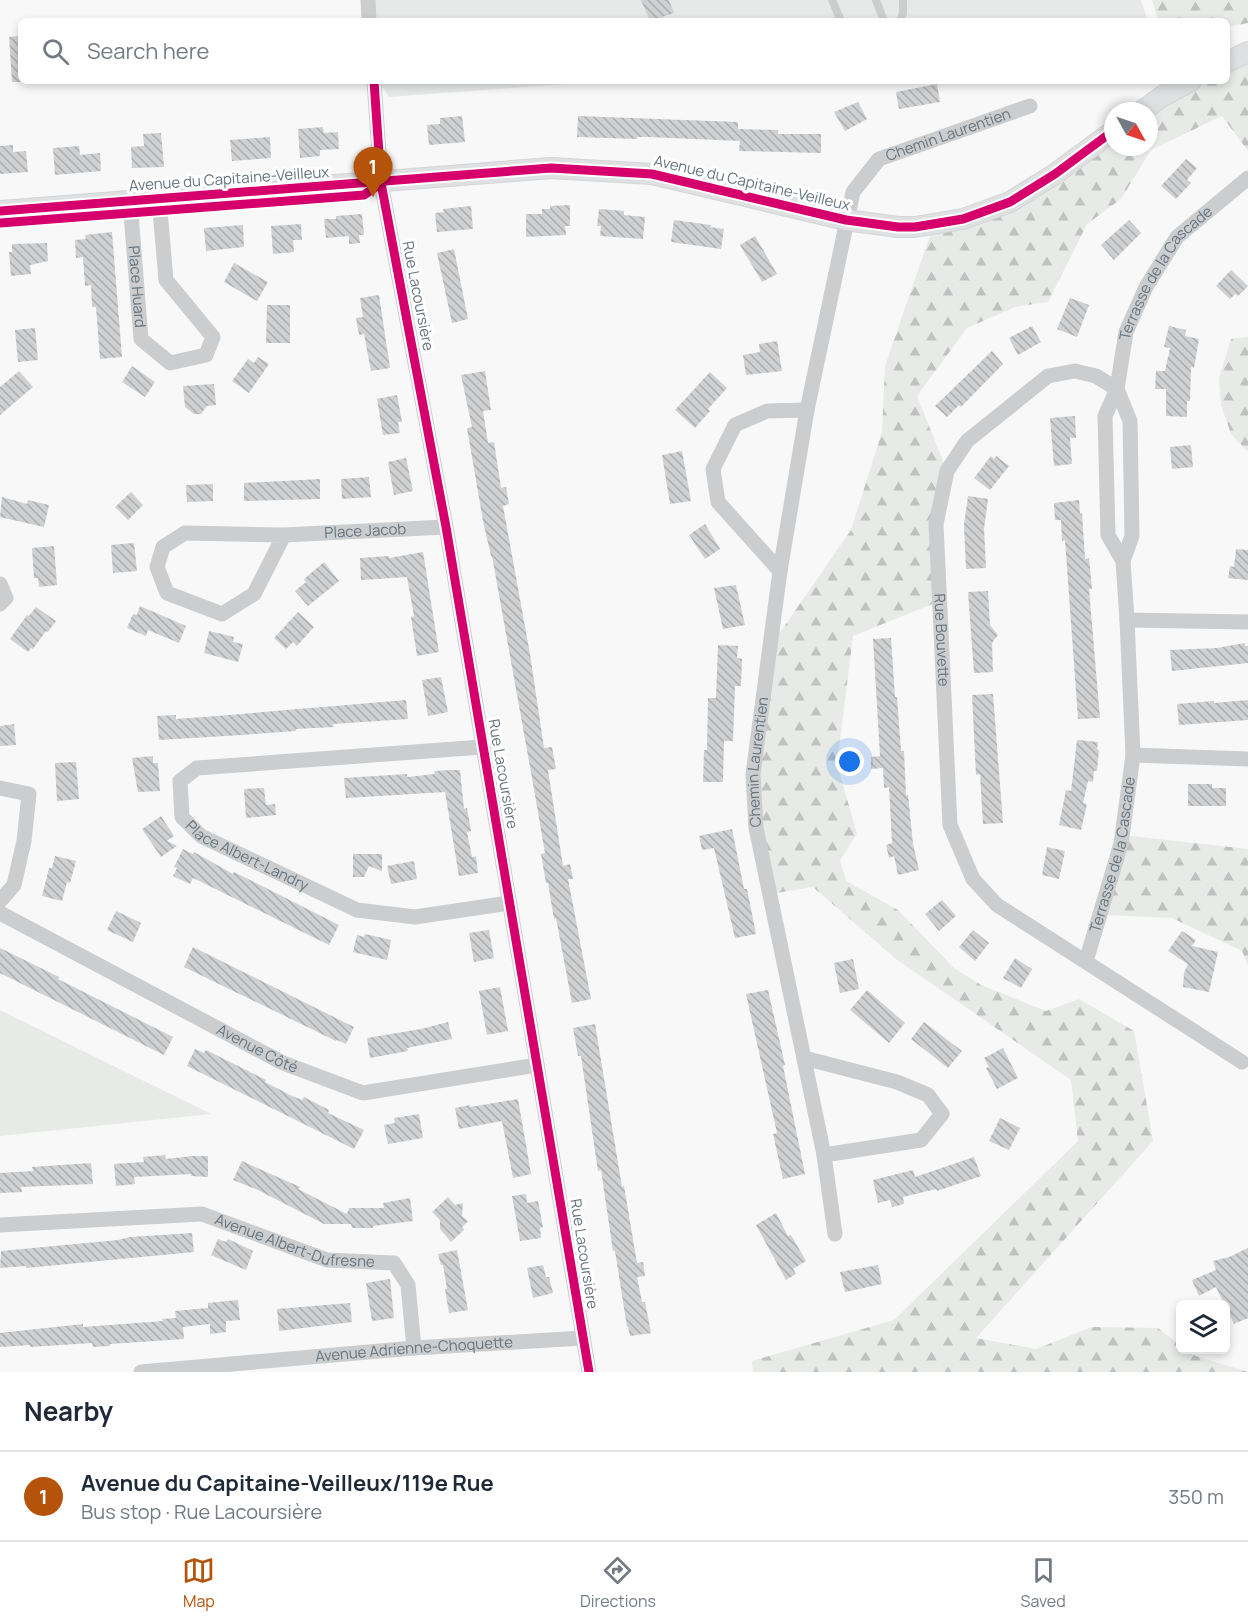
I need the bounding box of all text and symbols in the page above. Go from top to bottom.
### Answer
search box [18,18,1230,84]
icon: search [39,35,72,68]
text: Search here [87,36,209,66]
north arrow [1104,102,1158,156]
street label: Chemin Laurentien [883,103,1013,166]
pin: 1 [354,148,392,197]
street label: Avenue du Capitaine-Veilleux [652,150,852,215]
street label: Avenue du Capitaine-Veilleux [128,161,330,196]
street label: Terrasse de la Cascade [1114,201,1217,342]
street label: Rue Lacoursière [398,239,439,353]
street label: Place Huard [124,245,151,329]
street label: Place Jacob [324,518,407,543]
street label: Rue Bouvette [929,593,955,687]
street label: Chemin Laurentien [742,695,773,828]
street label: Rue Lacoursière [483,717,524,831]
your location [835,747,864,776]
street label: Terrasse de la Cascade [1084,775,1140,935]
street label: Place Albert-Landry [181,815,312,896]
street label: Avenue Côté [213,1019,301,1078]
street label: Rue Lacoursière [565,1197,604,1311]
street label: Avenue Albert-Dufresne [212,1209,376,1272]
map controls [1176,1300,1230,1354]
button: layers [1176,1300,1230,1354]
street label: Avenue Adrienne-Choquette [314,1331,514,1367]
text: Nearby [24,1393,113,1429]
text: Avenue du Capitaine-Veilleux/119e Rue [81,1468,494,1498]
text: 1 [39,1483,48,1510]
text: 350 m [1168,1483,1224,1510]
text: Bus stop · Rue Lacoursière [81,1498,322,1525]
tab: Map [182,1554,215,1612]
tab: Directions [580,1554,656,1612]
tab: Saved [1021,1554,1066,1612]

